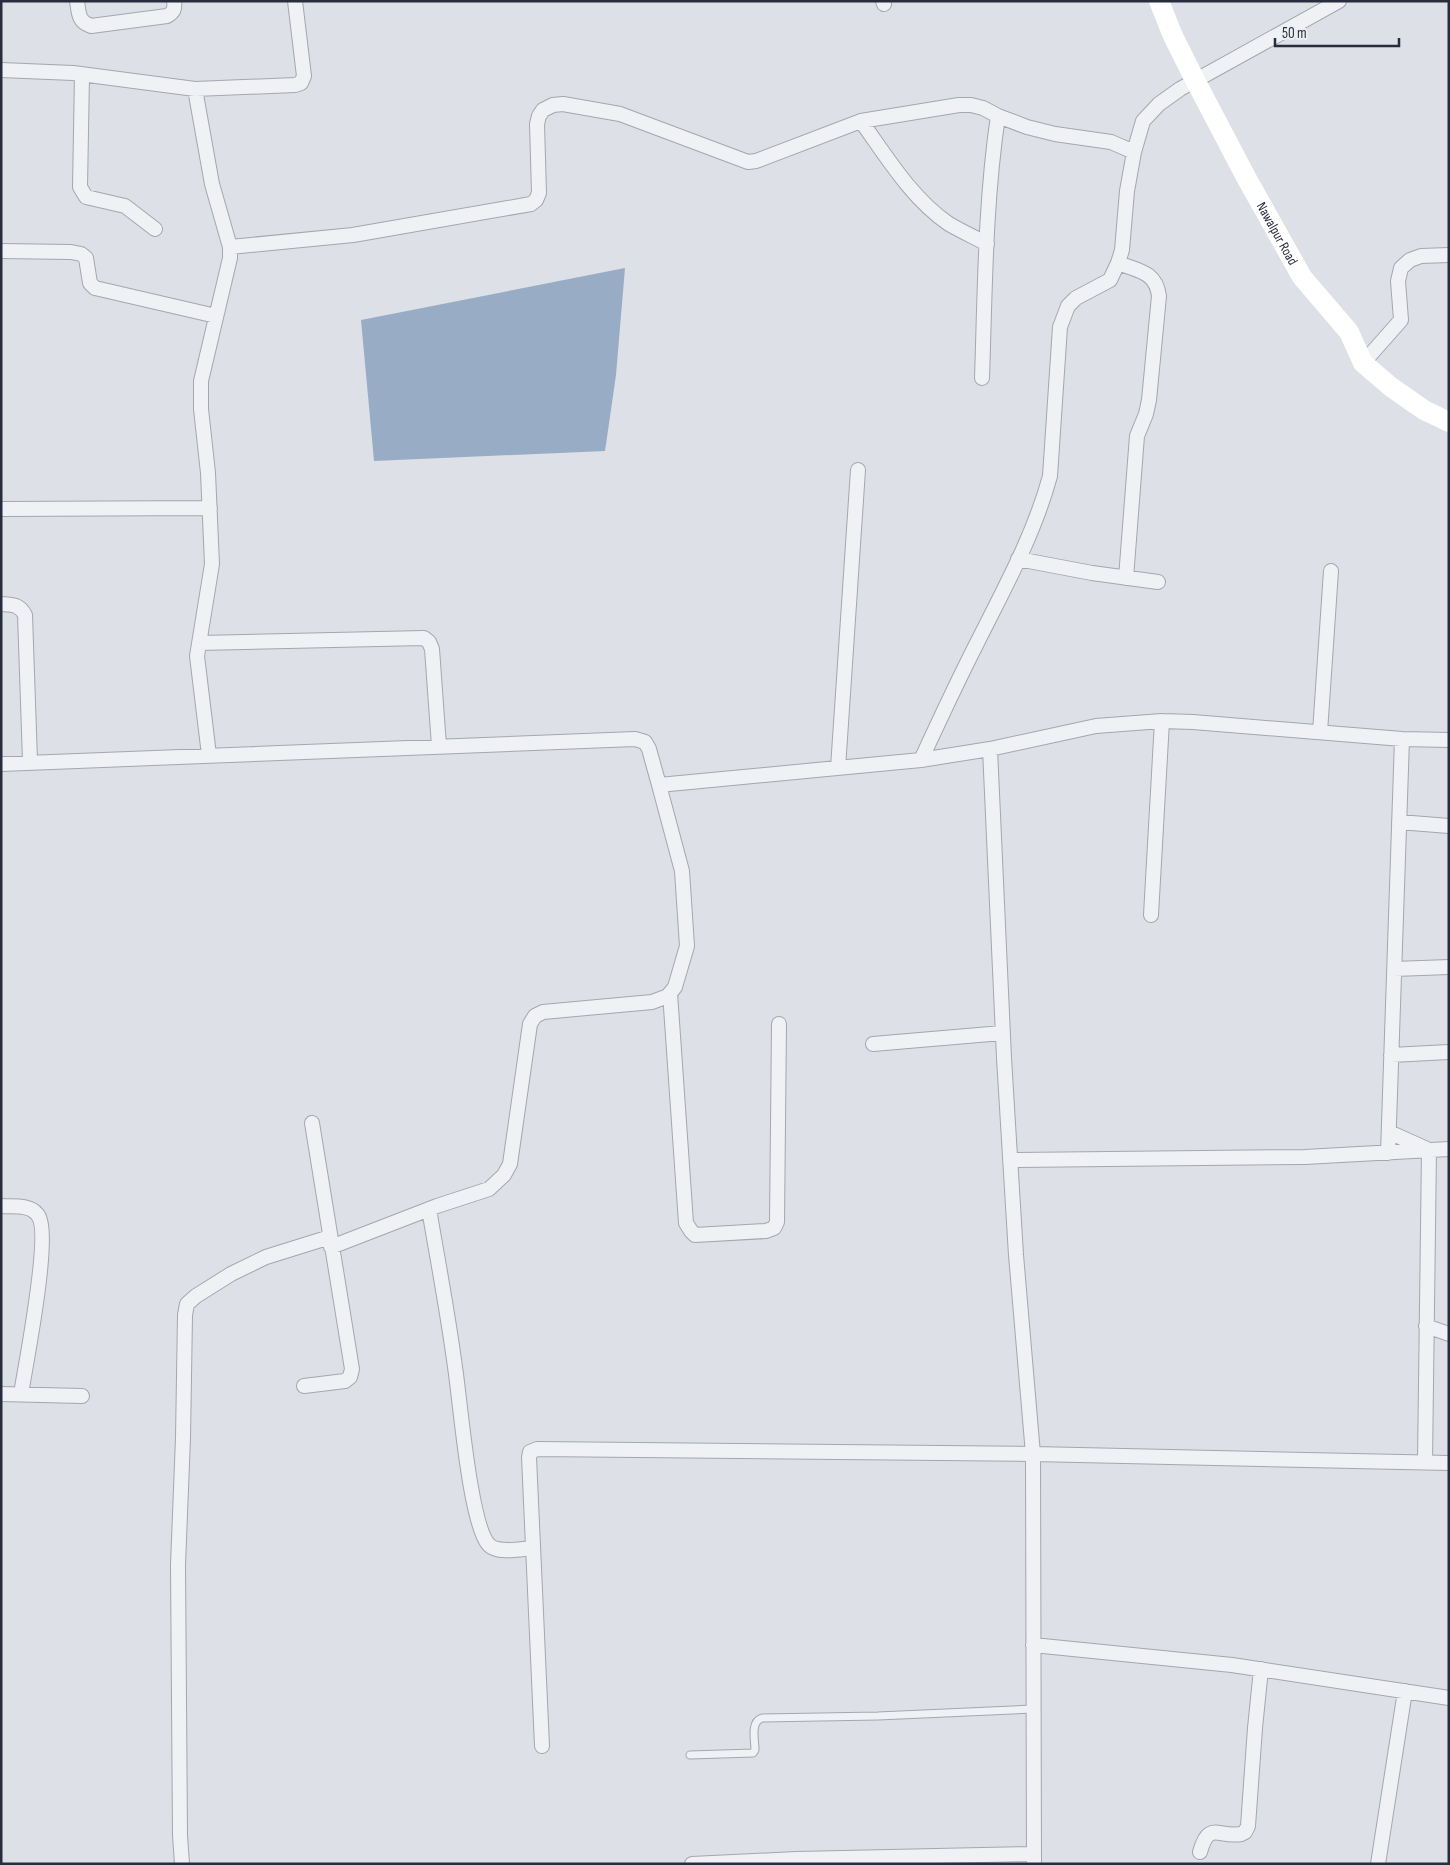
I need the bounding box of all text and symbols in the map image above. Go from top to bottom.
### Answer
scale bar [1275,15,1399,47]
text: 50 m [1282,24,1307,43]
street label: Nawalpur Road [1253,199,1302,268]

